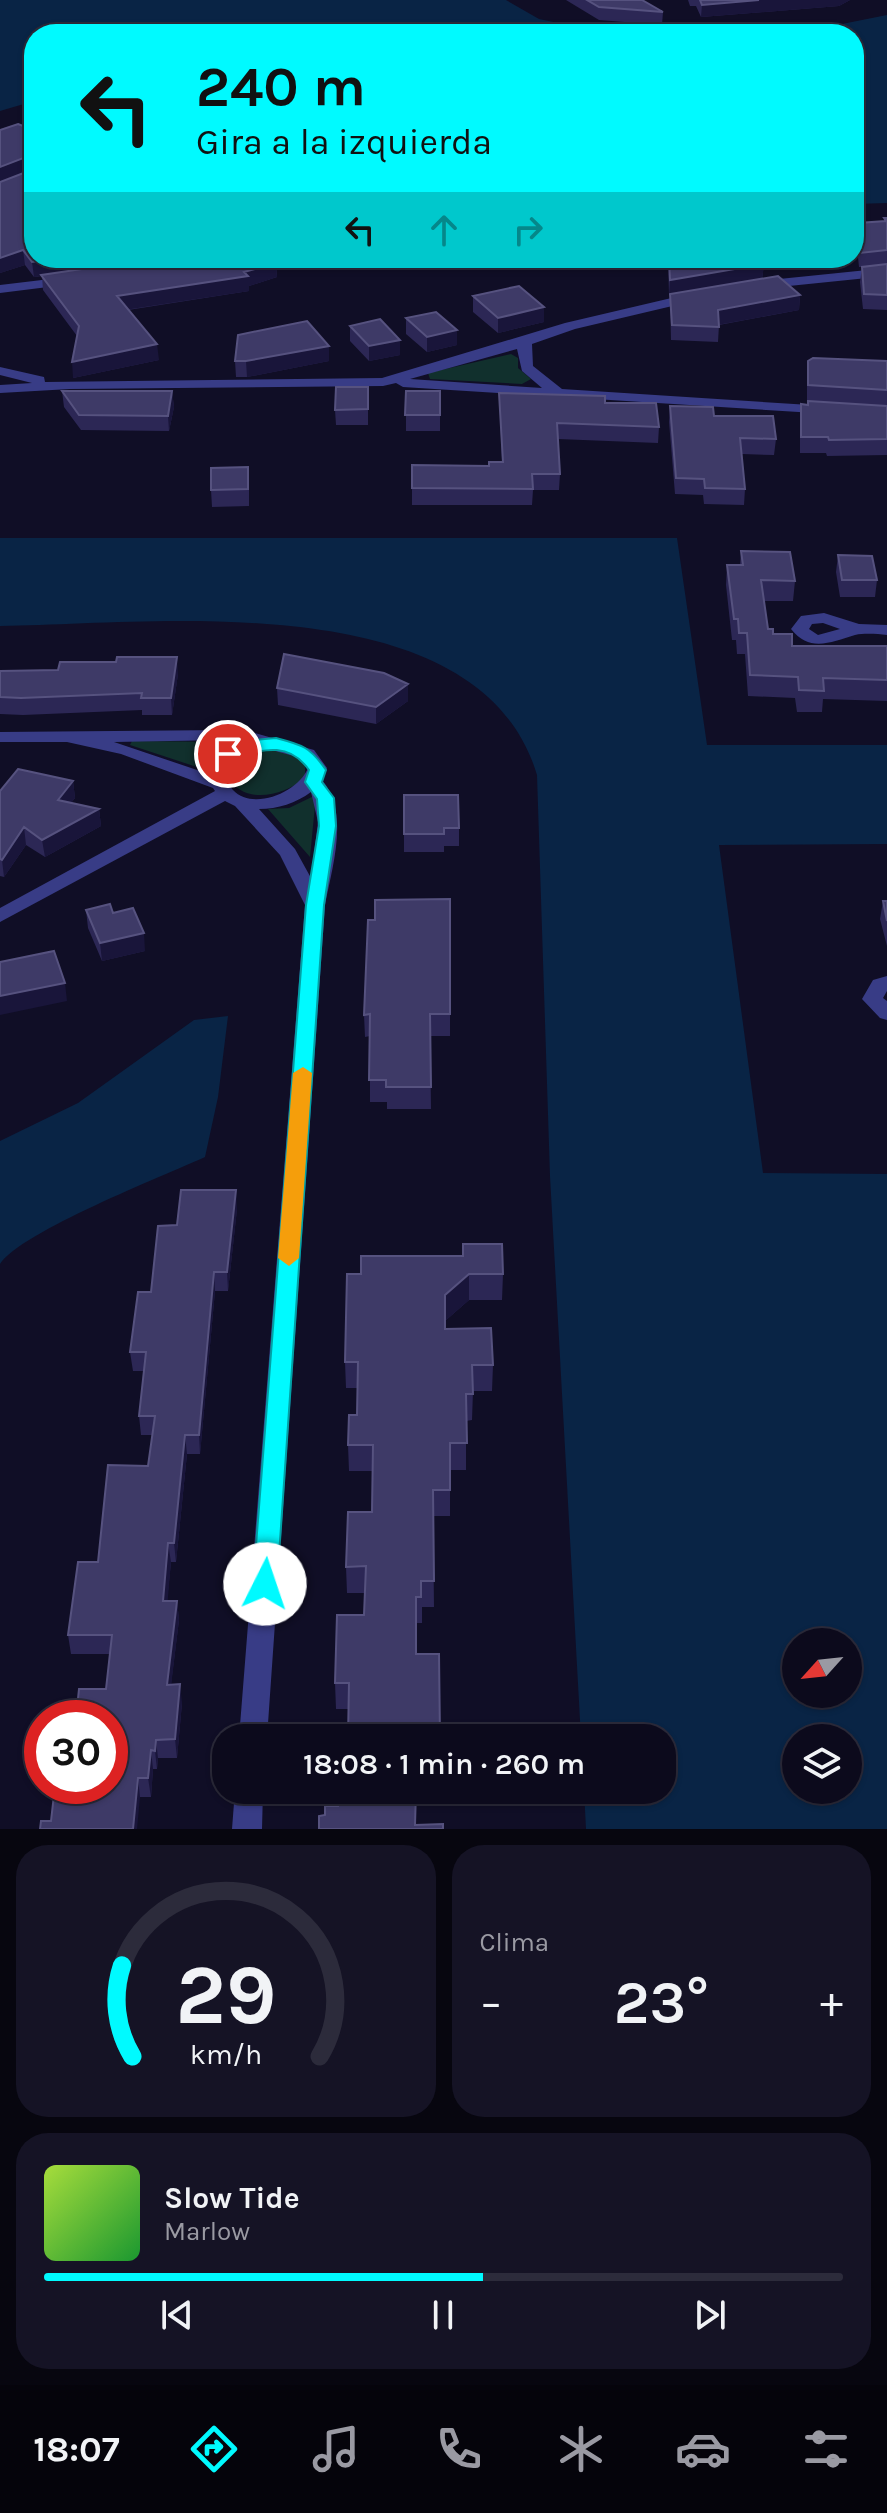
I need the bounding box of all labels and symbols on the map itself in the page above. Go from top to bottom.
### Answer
pin [194,720,262,788]
position arrow [223,1542,307,1626]
north arrow [782,1628,862,1708]
speed limit sign: 30 [24,1700,128,1804]

